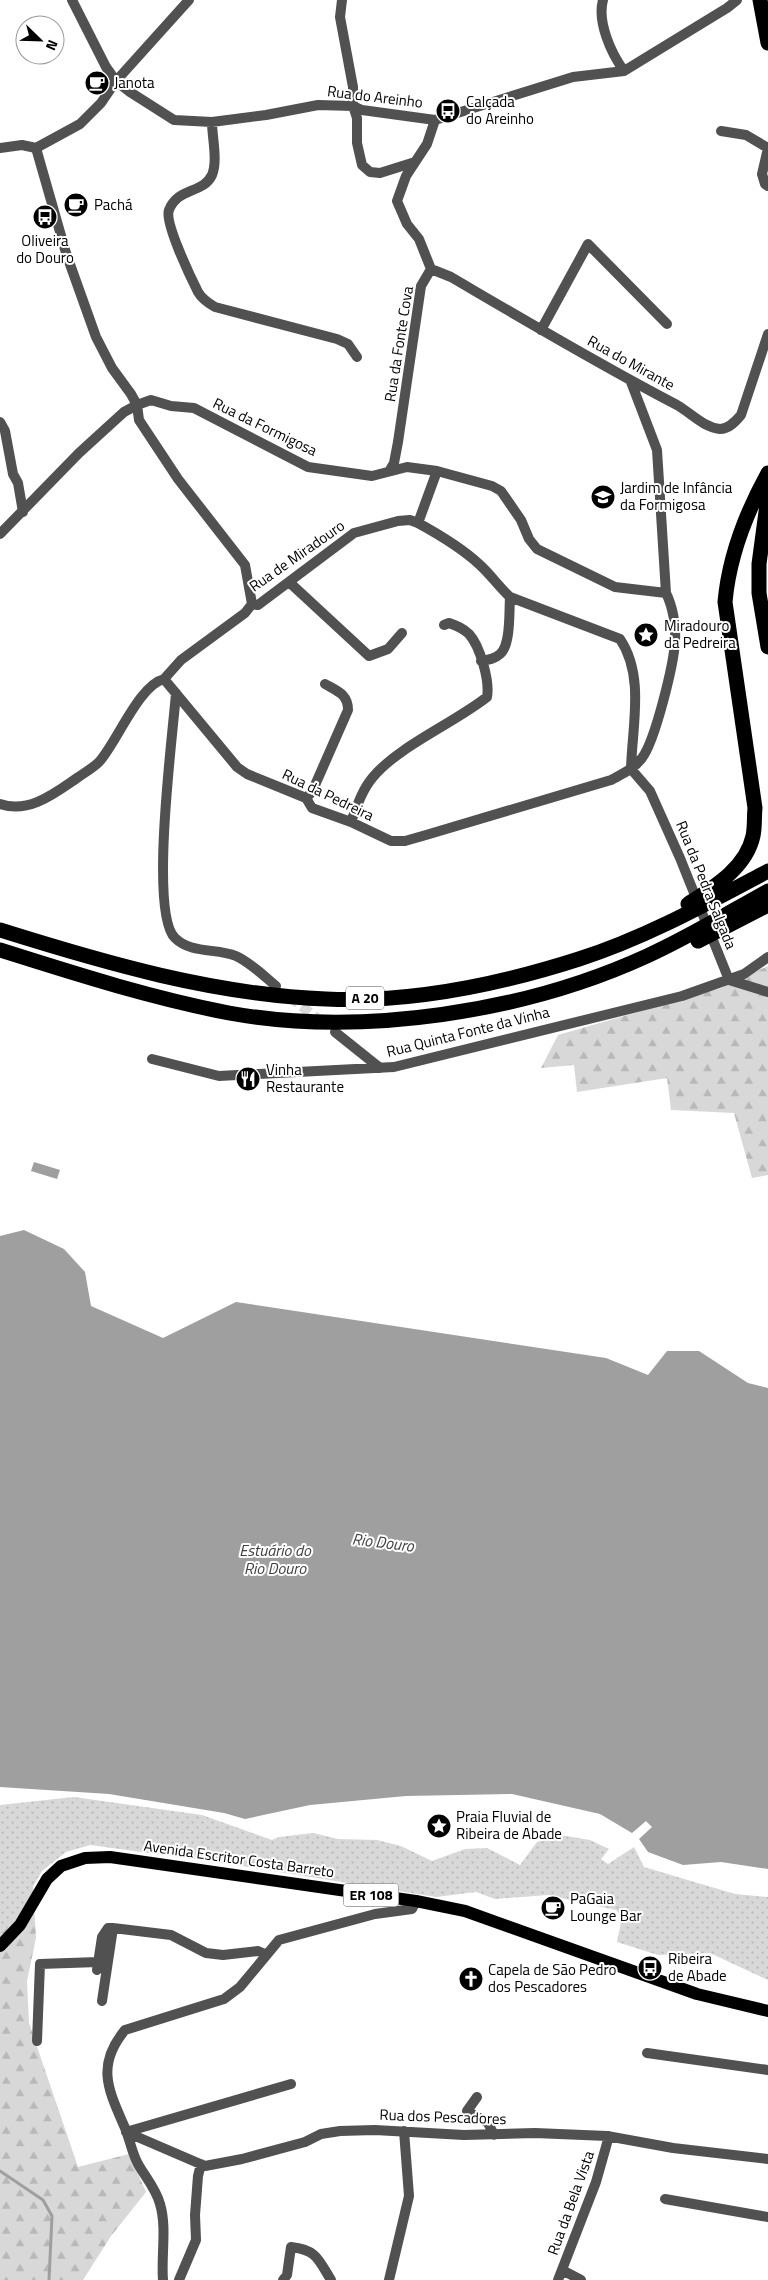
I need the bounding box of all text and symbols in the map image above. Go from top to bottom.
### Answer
north arrow [15,15,65,65]
text: N [41,37,64,54]
cafe icon: Janota [84,70,110,96]
place label: Janota [114,71,155,94]
street label: Rua do Areinho [326,79,424,114]
place label: Calçada do Areinho [466,90,534,130]
bus stop icon: Calçada do Areinho [435,98,461,124]
cafe icon: Pachá [63,192,89,218]
place label: Pachá [94,193,133,216]
bus stop icon: Oliveira do Douro [32,204,58,230]
place label: Oliveira do Douro [16,229,74,269]
street label: Rua da Fonte Cova [378,284,419,403]
street label: Rua do Mirante [583,329,679,396]
street label: Rua da Formigosa [209,391,322,462]
place label: Jardim de Infância da Formigosa [620,476,733,516]
school or university icon: Jardim de Infância da Formigosa [590,484,616,510]
street label: Rua de Miradouro [244,514,349,597]
place label: Miradouro da Pedreira [664,614,736,654]
place icon: Miradouro da Pedreira [633,622,659,648]
street label: Rua da Pedreira [278,762,378,827]
street label: Rua da Pedra Salgada [670,817,743,953]
road number: A 20 [346,986,384,1010]
street label: Rua Quinta Fonte da Vinha [384,1000,552,1063]
place label: Vinha Restaurante [266,1058,344,1098]
restaurant icon: Vinha Restaurante [235,1066,261,1092]
water label: Rio Douro [351,1526,416,1558]
water label: Estuário do Rio Douro [239,1538,312,1580]
place label: Praia Fluvial de Ribeira de Abade [456,1805,562,1845]
place icon: Praia Fluvial de Ribeira de Abade [426,1813,452,1839]
street label: Avenida Escritor Costa Barreto [142,1834,336,1883]
road number: ER 108 [344,1884,398,1906]
place label: PaGaia Lounge Bar [570,1887,642,1927]
cafe icon: PaGaia Lounge Bar [540,1895,566,1921]
place label: Ribeira de Abade [668,1947,727,1987]
bus stop icon: Ribeira de Abade [637,1955,663,1981]
place label: Capela de São Pedro dos Pescadores [488,1958,616,1998]
church icon: Capela de São Pedro dos Pescadores [458,1966,484,1992]
street label: Rua dos Pescadores [379,2103,507,2130]
street label: Rua da Bela Vista [541,2147,600,2258]

